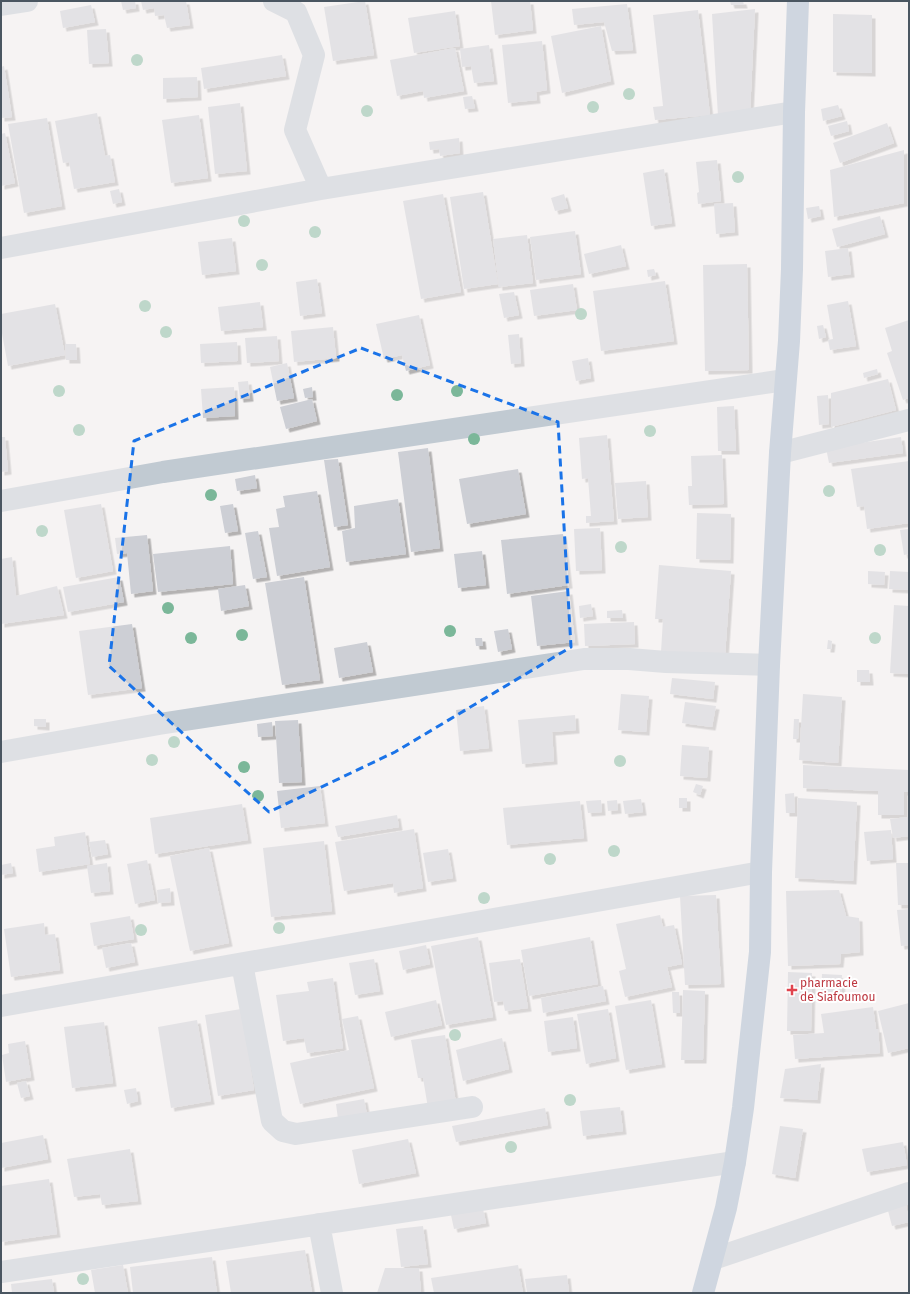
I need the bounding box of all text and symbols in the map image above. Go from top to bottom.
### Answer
place label: pharmacie de Siafoumou [800,976,876,1004]
marker: pharmacie de Siafoumou [787,985,797,995]

